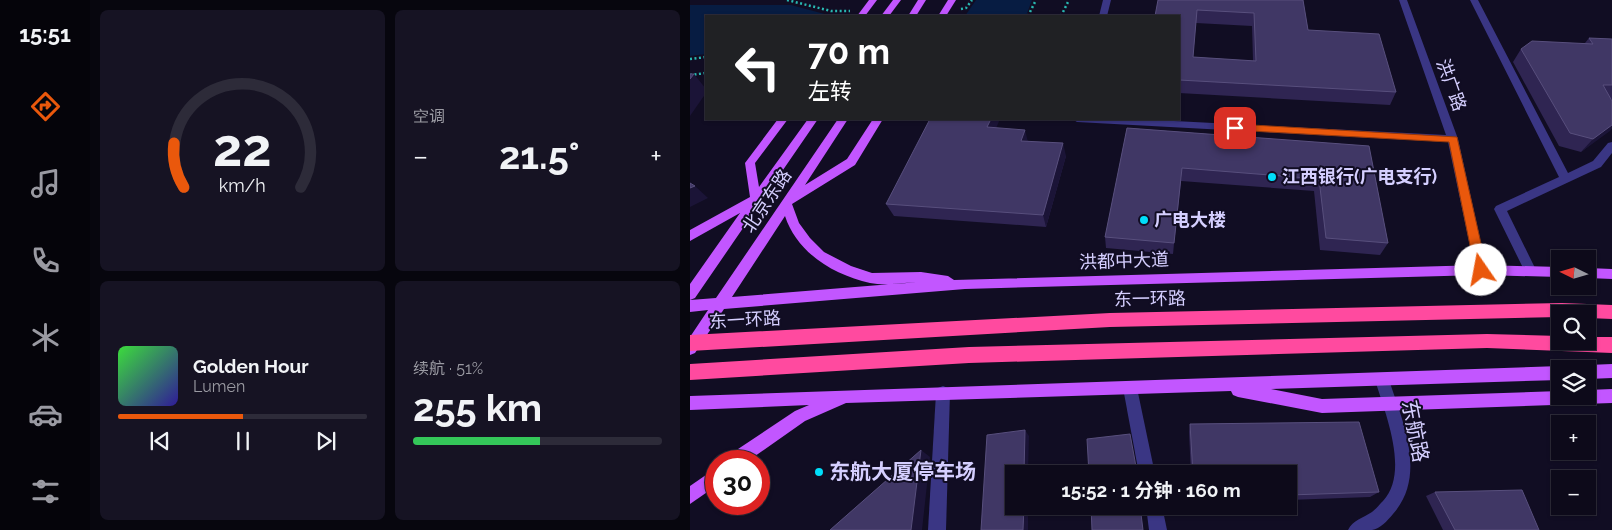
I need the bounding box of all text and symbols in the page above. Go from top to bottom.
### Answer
text: 15:51 [19,21,71,47]
text: 70 m [808,31,890,72]
icon: left [725,35,790,100]
street label: 洪广路 [1432,56,1471,114]
text: 左转 [808,78,852,104]
icon: directions [28,89,63,124]
text: 空调 [413,107,445,126]
pin [1214,107,1256,149]
icon: arrive [1221,114,1249,142]
text: 22 [213,117,272,178]
text: 21.5° [499,133,580,178]
text: − [413,140,428,173]
text: + [650,140,662,173]
street label: 北京东路 [738,165,795,236]
icon: music [28,166,63,201]
place label: 江西银行(广电支行) [1282,166,1437,187]
marker: 江西银行(广电支行) [1266,171,1278,183]
text: km/h [219,175,266,196]
place label: 广电大楼 [1154,209,1226,230]
marker: 广电大楼 [1138,214,1150,226]
icon: phone [28,243,63,278]
position arrow [1454,243,1506,295]
street label: 洪都中大道 [1079,248,1169,273]
north arrow [1551,250,1596,295]
map controls [1551,250,1596,515]
street label: 东一环路 [1114,287,1186,310]
button: search [1551,305,1596,350]
street label: 东一环路 [708,307,781,332]
icon: climate [28,320,63,355]
text: Golden Hour [193,355,309,377]
text: 续航 · 51% [413,359,483,378]
button: layers [1551,360,1596,405]
text: Lumen [193,377,245,396]
text: 255 km [413,385,542,430]
icon: car [28,397,63,432]
street label: 东航路 [1397,398,1434,464]
button: + [1551,415,1596,460]
icon: previous [146,427,174,455]
icon: pause [229,427,257,455]
icon: next [312,427,340,455]
speed limit sign: 30 [705,450,770,515]
place label: 东航大厦停车场 [829,459,976,484]
marker: 东航大厦停车场 [813,466,825,478]
button: − [1551,470,1596,515]
icon: filters [28,474,63,509]
text: 15:52 · 1 分钟 · 160 m [1061,479,1241,501]

